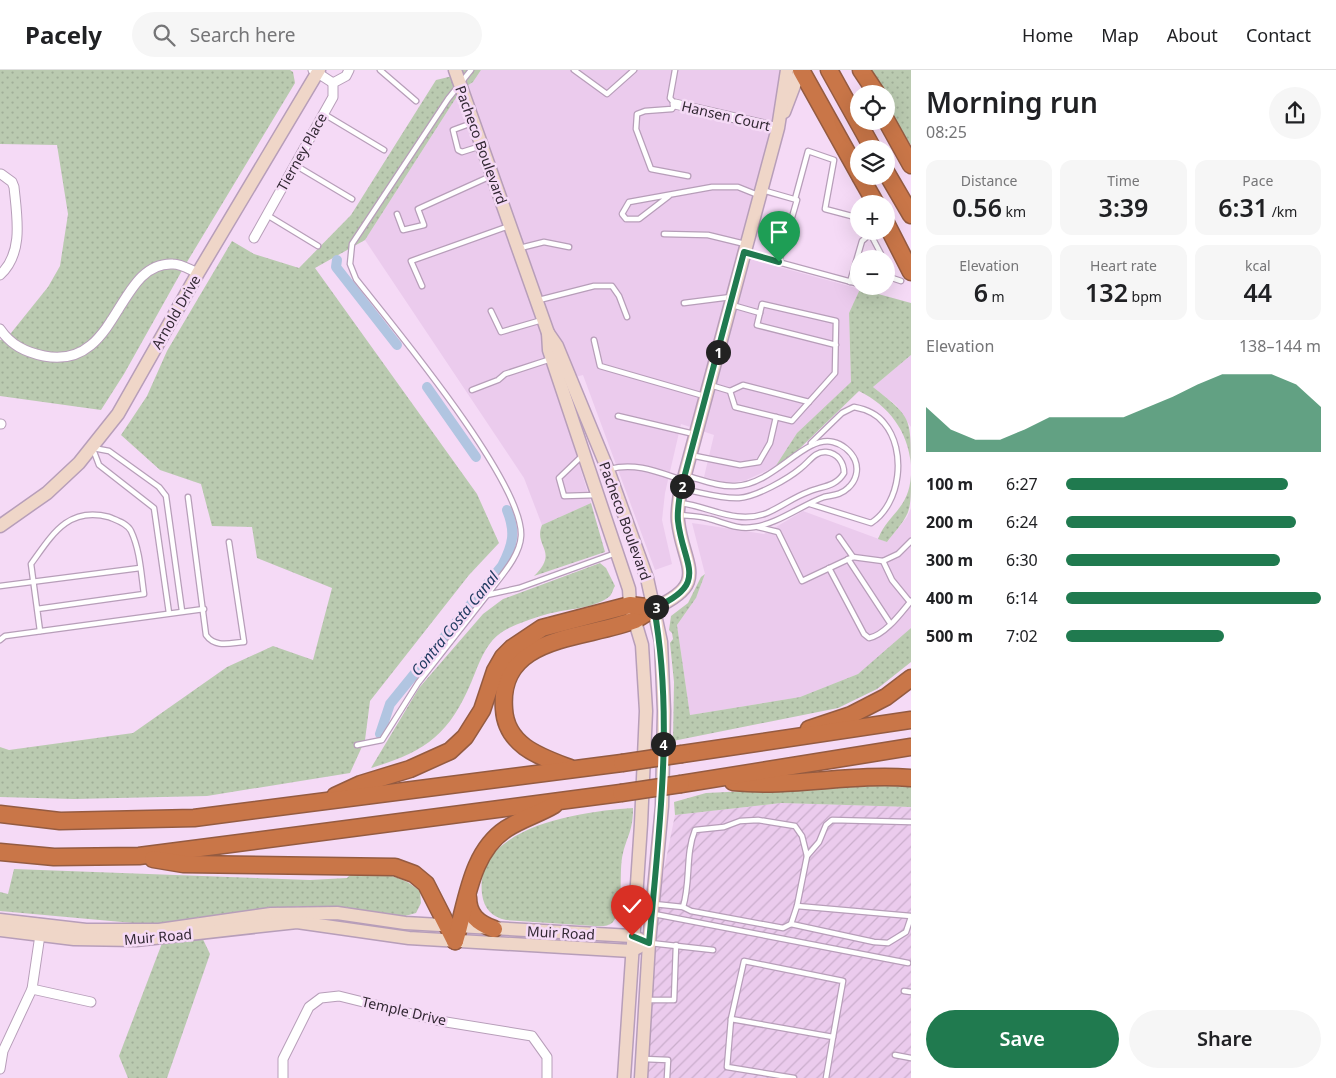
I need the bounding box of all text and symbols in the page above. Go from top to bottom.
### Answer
search box [132,12,482,57]
text: Pacely [25,18,102,51]
icon: search [150,21,178,49]
text: Search here [190,22,296,48]
text: Home [1022,23,1073,47]
text: Map [1101,23,1139,47]
text: About [1167,23,1218,47]
text: Contact [1246,23,1311,47]
street label: Pacheco Boulevard [451,83,512,207]
text: Morning run [926,83,1098,121]
map controls [850,85,895,295]
button: locate [850,85,895,130]
button: share [1269,87,1321,139]
street label: Hansen Court [680,96,772,135]
street label: Tierney Place [272,109,331,194]
text: 08:25 [926,121,967,143]
button: layers [850,140,895,185]
text: Distance [961,171,1018,190]
text: Time [1107,171,1140,190]
text: Pace [1242,171,1273,190]
text: 0.56 [952,190,1002,224]
text: 3:39 [1099,190,1148,224]
text: 6:31 [1218,190,1268,224]
button: + [850,195,895,240]
text: km [1002,202,1026,221]
text: /km [1268,202,1297,221]
pin [758,211,800,262]
icon: arrive [765,218,793,246]
button: − [850,250,895,295]
text: Elevation [959,256,1019,275]
text: Heart rate [1090,256,1157,275]
text: kcal [1245,256,1271,275]
street label: Arnold Drive [147,271,204,352]
text: 6 [974,275,988,309]
text: 132 [1085,275,1128,309]
text: 44 [1244,275,1272,309]
text: m [988,287,1005,306]
text: bpm [1128,287,1162,306]
text: Elevation [926,335,994,357]
text: 138–144 m [1239,335,1321,357]
pin: 1 [706,340,730,364]
text: 1 [714,343,723,362]
street label: Pacheco Boulevard [595,459,656,583]
text: 100 m [926,473,973,495]
text: 6:27 [1006,473,1038,495]
pin: 2 [670,474,694,498]
text: 2 [678,477,687,496]
text: 200 m [926,511,973,533]
text: 6:24 [1006,511,1038,533]
text: 300 m [926,549,973,571]
text: 6:30 [1006,549,1038,571]
water label: Contra Costa Canal [406,566,503,680]
text: 400 m [926,587,973,609]
text: 6:14 [1006,587,1038,609]
pin: 3 [644,594,668,620]
text: 3 [652,598,661,617]
text: 500 m [926,625,973,647]
text: 7:02 [1006,625,1038,647]
pin: 4 [650,732,676,756]
text: 4 [659,735,668,754]
pin [611,885,653,936]
icon: check [618,892,646,920]
street label: Muir Road [527,921,595,944]
street label: Muir Road [123,924,193,949]
street label: Temple Drive [360,992,448,1029]
button: Save [926,1010,1119,1068]
button: Share [1129,1010,1321,1068]

